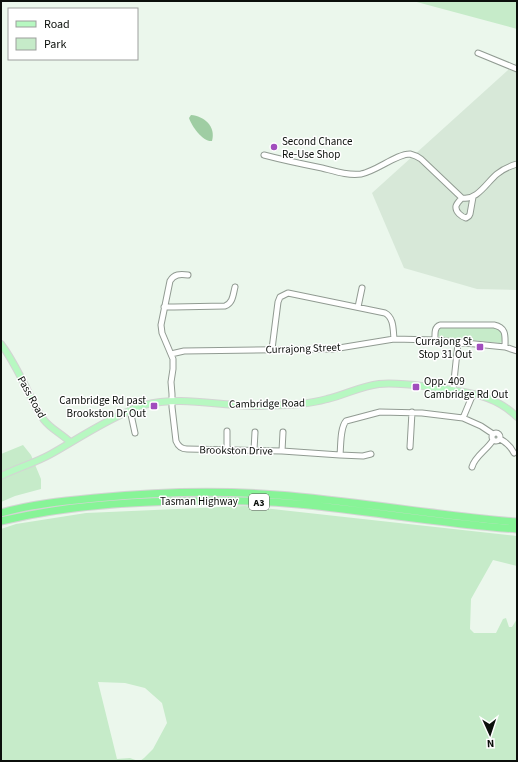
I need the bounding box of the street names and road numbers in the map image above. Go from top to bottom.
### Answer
street label: Currajong Street [265,340,341,357]
street label: Pass Road [14,373,49,421]
street label: Cambridge Road [229,395,305,412]
street label: Brookston Drive [199,442,273,459]
street label: Tasman Highway [160,494,238,509]
road number: A3 [249,494,269,510]

